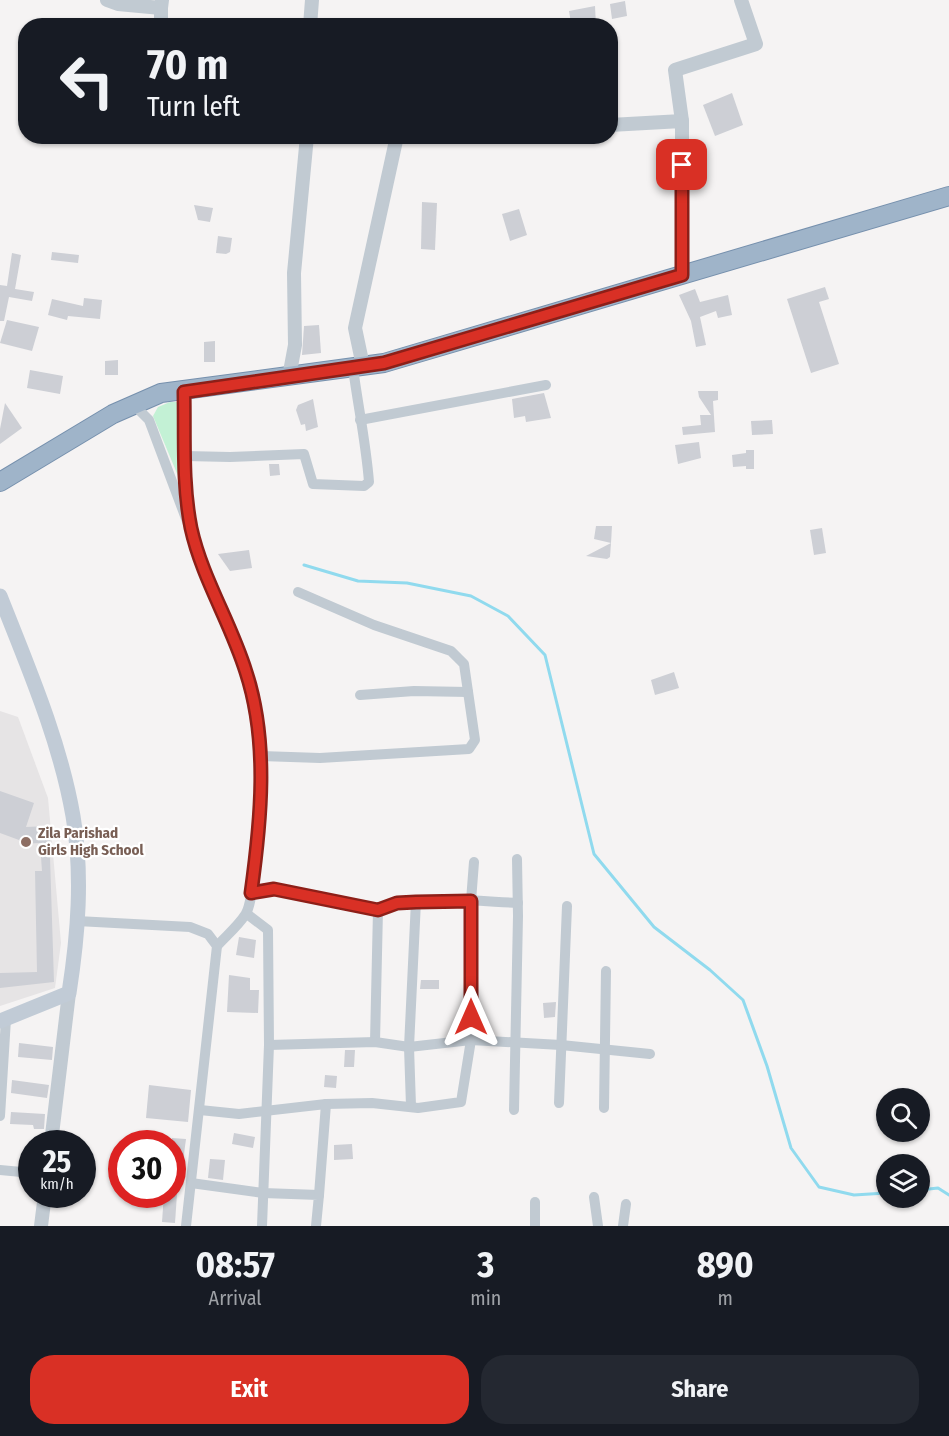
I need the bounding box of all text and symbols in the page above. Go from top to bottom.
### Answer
text: 70 m [147,40,228,90]
icon: left [48,42,126,120]
text: Turn left [147,91,240,123]
pin [656,139,707,190]
icon: arrive [665,148,698,181]
place label: Zila Parishad Girls High School [38,824,145,859]
marker: Zila Parishad Girls High School [19,835,33,849]
position arrow [439,985,503,1049]
map controls [876,1088,930,1208]
button: search [876,1088,930,1142]
speed limit sign: 30 [108,1130,186,1208]
text: 25 [43,1144,71,1180]
button: layers [876,1154,930,1208]
text: km/h [40,1175,74,1193]
text: 08:57 [195,1243,275,1287]
text: 3 [477,1243,494,1287]
text: 890 [697,1243,754,1287]
text: Arrival [209,1286,262,1310]
text: min [470,1286,501,1310]
text: m [717,1286,733,1310]
button: Exit [30,1355,469,1424]
button: Share [481,1355,919,1424]

